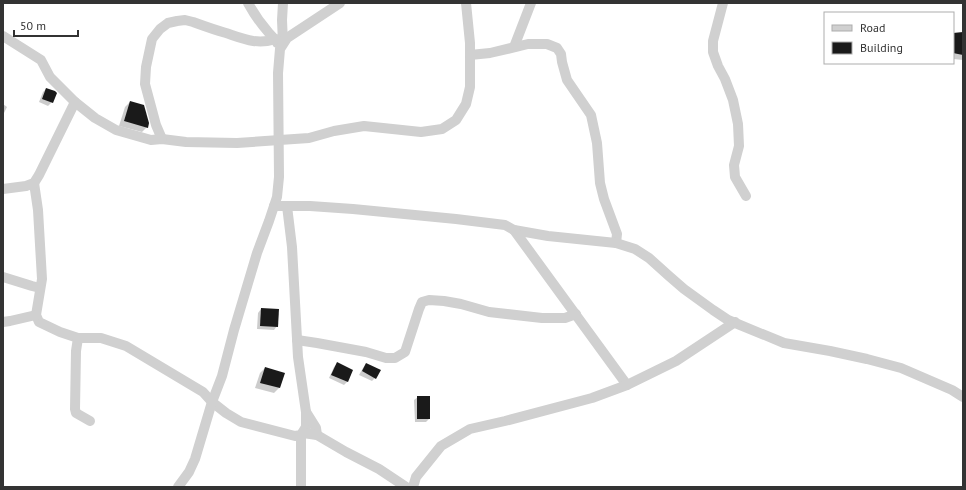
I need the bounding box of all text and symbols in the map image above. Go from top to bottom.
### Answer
scale bar [14,12,78,38]
legend [824,12,954,64]
text: 50 m [20,18,46,33]
text: Road [860,20,885,35]
text: Building [860,40,903,55]

